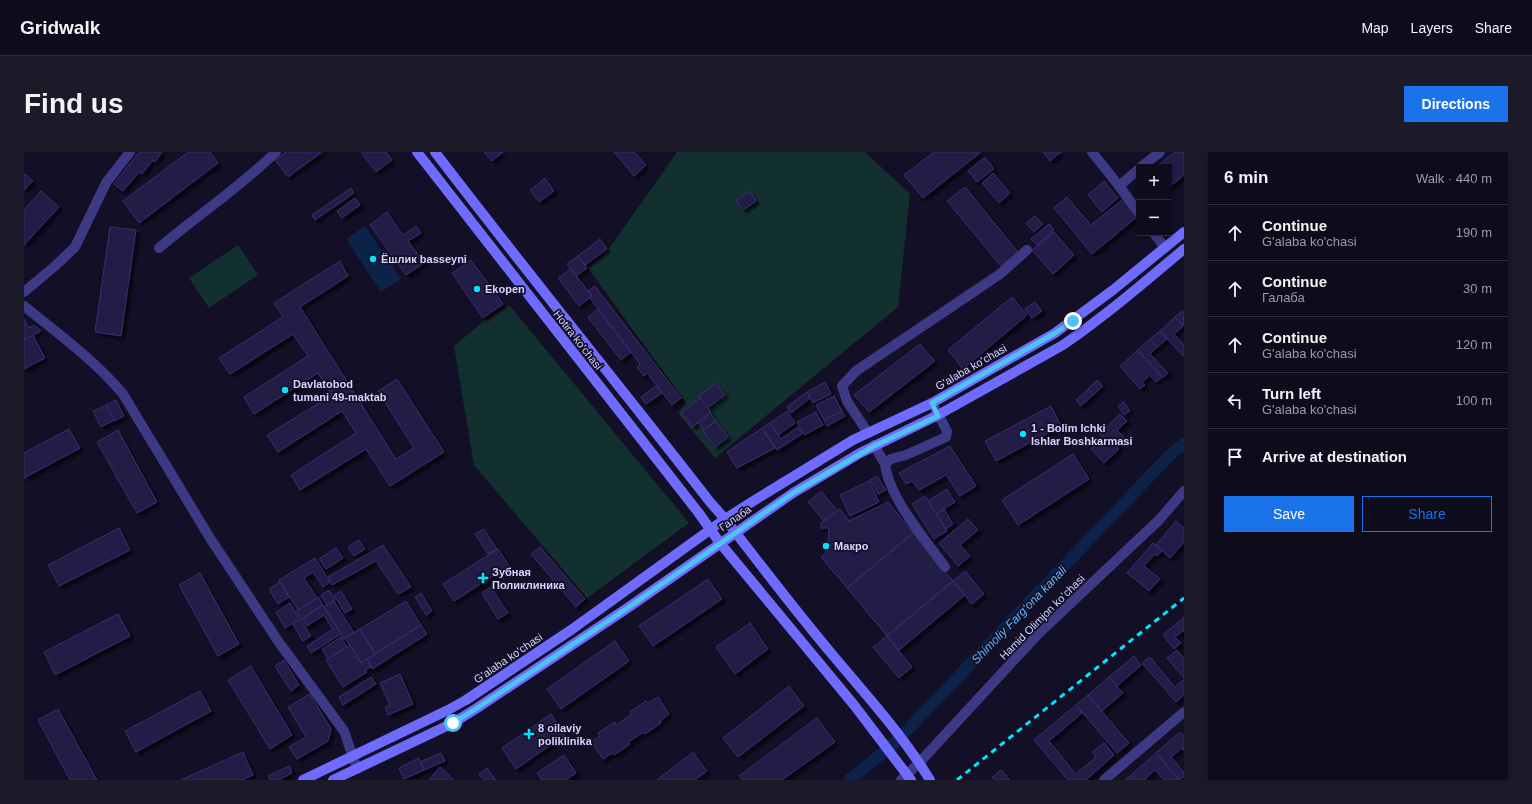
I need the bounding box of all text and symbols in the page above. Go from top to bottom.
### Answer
text: Gridwalk [20,17,100,38]
text: Map [1361,20,1389,36]
text: Layers [1411,20,1453,36]
text: Share [1475,20,1512,36]
button: Directions [1404,86,1508,122]
text: Find us [24,88,124,119]
map controls [1136,164,1172,236]
button: + [1136,164,1172,200]
text: 6 min [1224,168,1268,187]
text: Walk · 440 m [1416,171,1492,186]
button: − [1136,200,1172,236]
text: Continue [1262,217,1327,234]
icon: ahead [1224,222,1246,244]
text: 190 m [1456,225,1492,240]
text: G'alaba ko'chasi [1262,234,1357,249]
place label: Ёшлик basseyni [381,253,467,265]
marker: Ёшлик basseyni [368,254,378,264]
text: Continue [1262,273,1327,290]
icon: ahead [1224,278,1246,300]
text: 30 m [1463,281,1492,296]
place label: Ekopen [485,283,525,295]
marker: Ekopen [472,284,482,294]
text: Галаба [1262,290,1305,305]
street label: Hotira ko'chasi [551,308,605,372]
route end [1064,312,1082,330]
text: Continue [1262,329,1327,346]
icon: ahead [1224,334,1246,356]
text: 120 m [1456,337,1492,352]
street label: G'alaba ko'chasi [933,342,1009,392]
text: G'alaba ko'chasi [1262,346,1357,361]
place label: Davlatobod tumani 49-maktab [293,378,387,403]
marker: Davlatobod tumani 49-maktab [280,385,290,395]
text: Turn left [1262,385,1321,402]
icon: left [1224,390,1246,412]
text: 100 m [1456,393,1492,408]
text: G'alaba ko'chasi [1262,402,1357,417]
place label: 1 - Bolim Ichki Ishlar Boshkarmasi [1031,422,1133,447]
marker: 1 - Bolim Ichki Ishlar Boshkarmasi [1018,429,1028,439]
icon: arrive [1224,446,1246,468]
text: Arrive at destination [1262,448,1407,465]
button: Save [1224,496,1354,532]
button: Share [1362,496,1492,532]
street label: Галаба [717,502,754,533]
place label: Макро [834,540,869,552]
marker: Макро [821,541,831,551]
water label: Shimoliy Fargʻona kanali [969,563,1070,667]
place label: Зубная Поликлиника [492,566,565,591]
marker: Зубная Поликлиника [477,572,489,584]
street label: Hamid Olimjon koʻchasi [997,572,1087,662]
street label: G'alaba ko'chasi [471,631,545,685]
route start [444,714,462,732]
place label: 8 oilaviy poliklinika [538,722,593,747]
marker: 8 oilaviy poliklinika [523,728,535,740]

